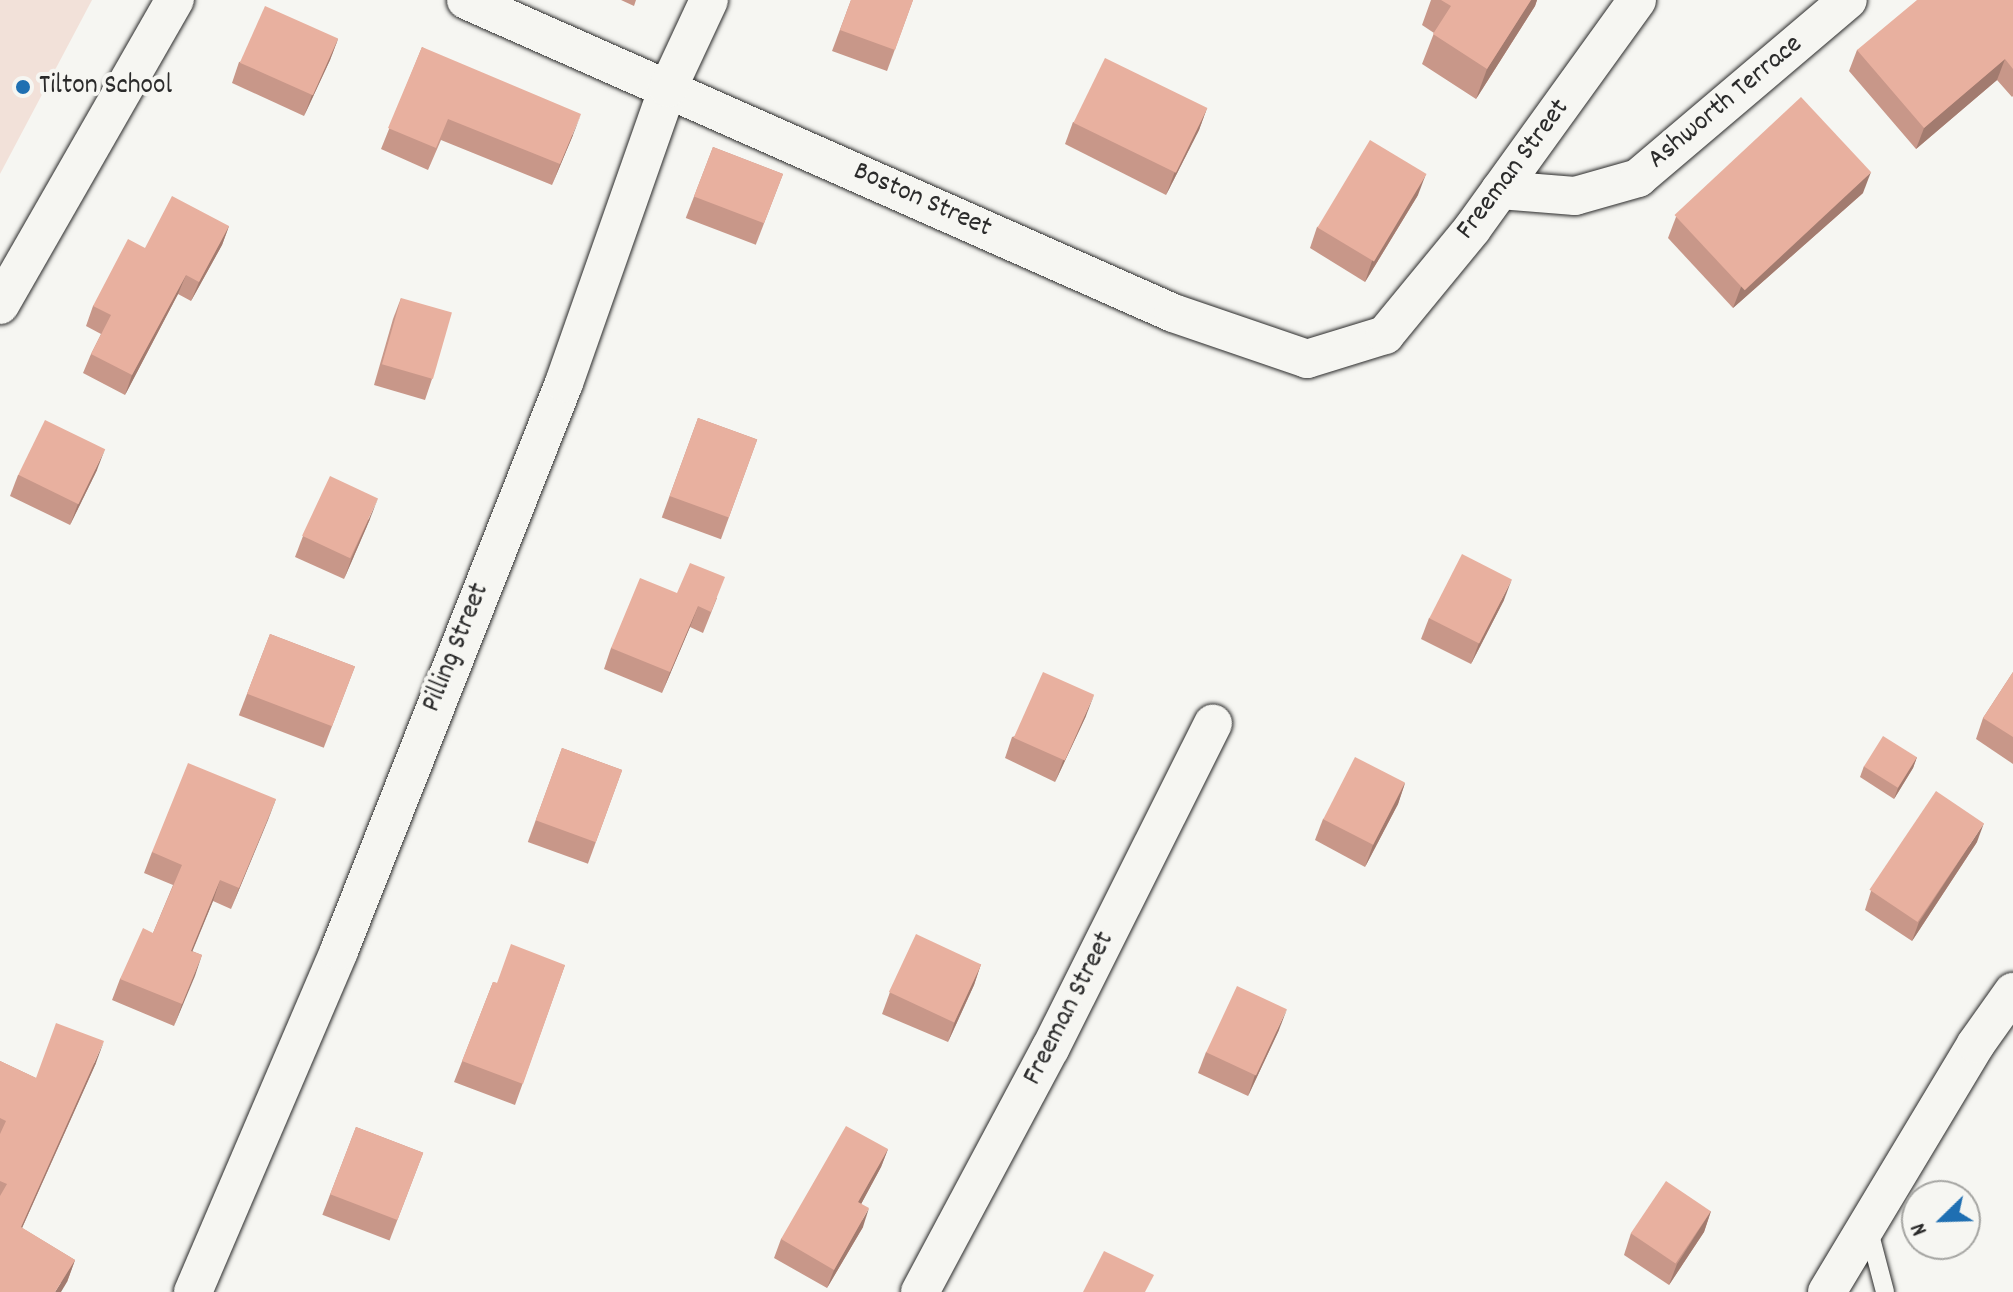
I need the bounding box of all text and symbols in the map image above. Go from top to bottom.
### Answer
street label: Ashworth Terrace [1642,29,1810,177]
place label: Tilton School [39,70,172,104]
marker: Tilton School [14,78,32,96]
street label: Freeman Street [1450,93,1578,247]
street label: Boston Street [848,156,996,246]
street label: Pilling Street [416,579,498,717]
street label: Freeman Street [1017,927,1123,1091]
north arrow [1901,1180,1981,1260]
text: N [1904,1218,1937,1240]

